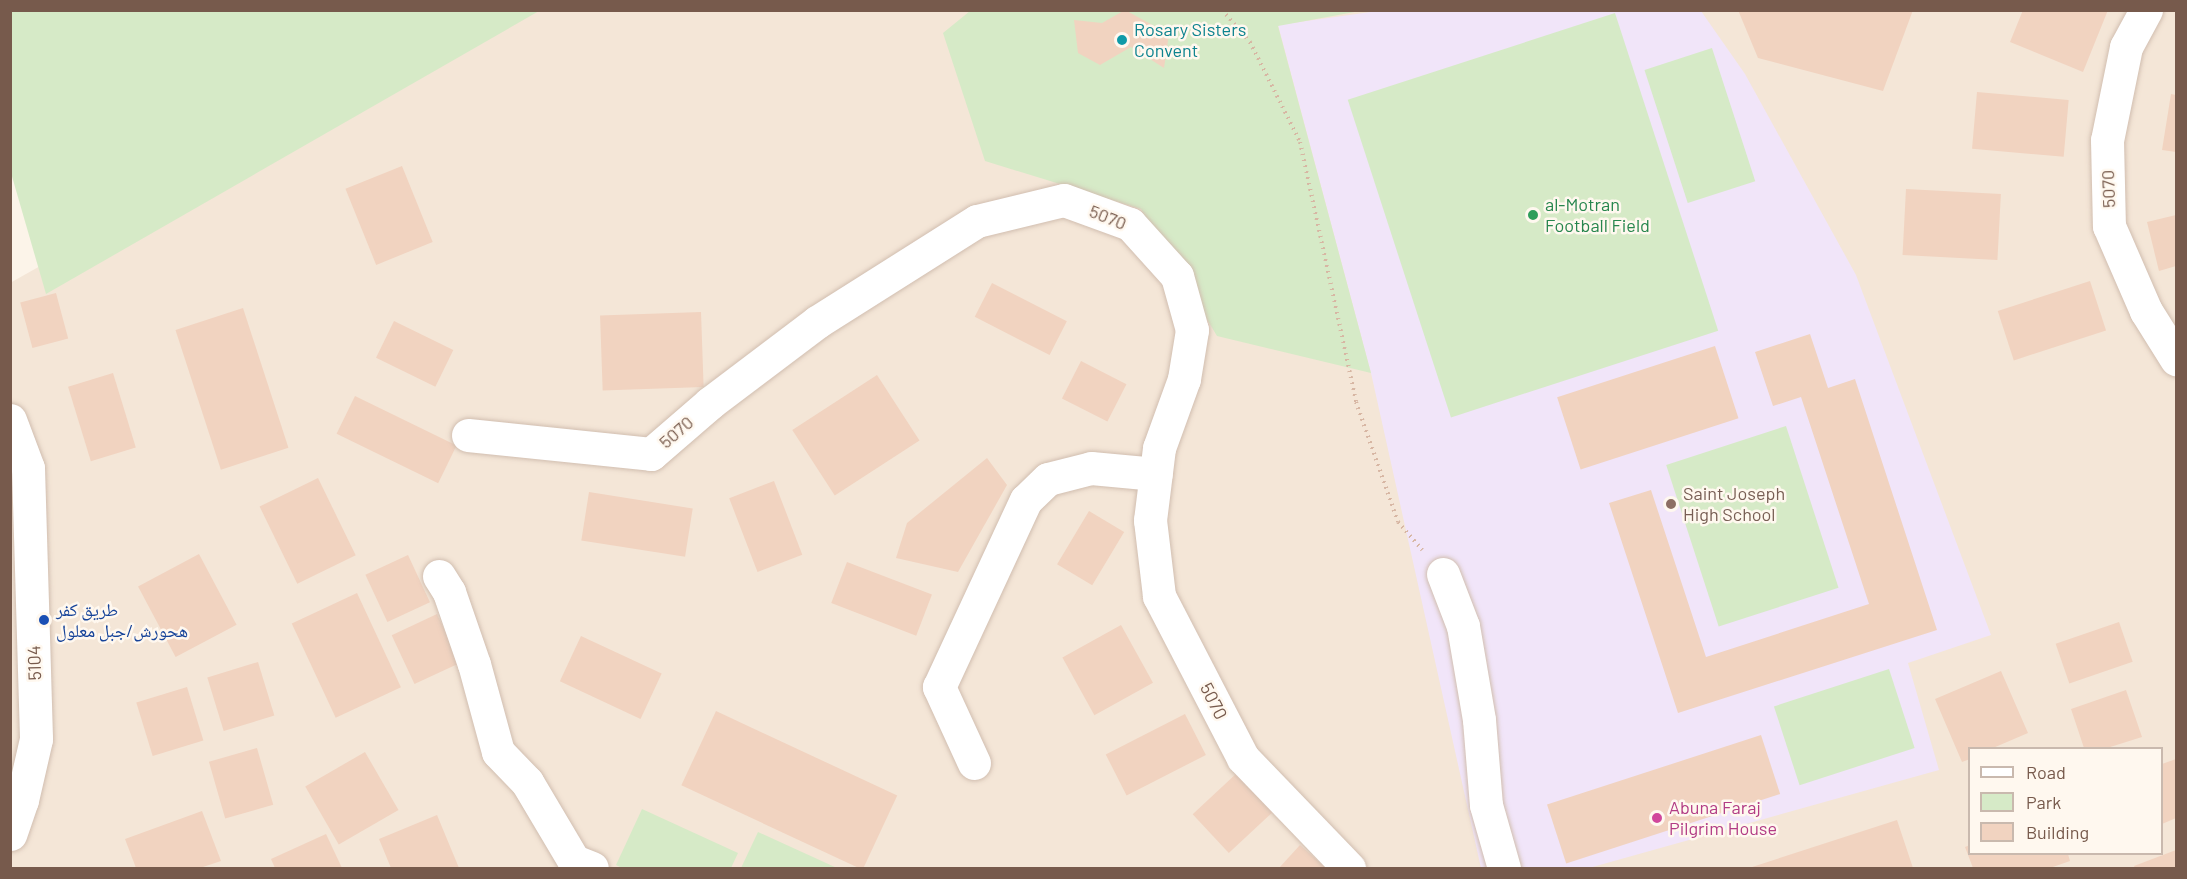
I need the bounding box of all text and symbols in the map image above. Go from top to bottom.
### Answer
place label: Rosary Sisters Convent [1134,19,1246,62]
marker: Rosary Sisters Convent [1115,33,1129,47]
street label: 5070 [2097,170,2119,208]
place label: al-Motran Football Field [1545,194,1650,236]
street label: 5070 [1086,200,1130,234]
marker: al-Motran Football Field [1526,208,1540,222]
street label: 5070 [655,411,697,453]
place label: Saint Joseph High School [1683,483,1785,526]
marker: Saint Joseph High School [1664,497,1678,511]
place label: طريق كفر هحورش/جبل معلول [56,599,188,642]
marker: طريق كفر هحورش/جبل معلول [37,613,51,627]
street label: 5104 [23,645,45,681]
street label: 5070 [1196,679,1232,723]
legend [1968,747,2163,855]
text: Road [2026,761,2066,783]
text: Park [2026,791,2061,813]
place label: Abuna Faraj Pilgrim House [1669,797,1777,840]
marker: Abuna Faraj Pilgrim House [1650,811,1664,825]
text: Building [2026,821,2089,843]

